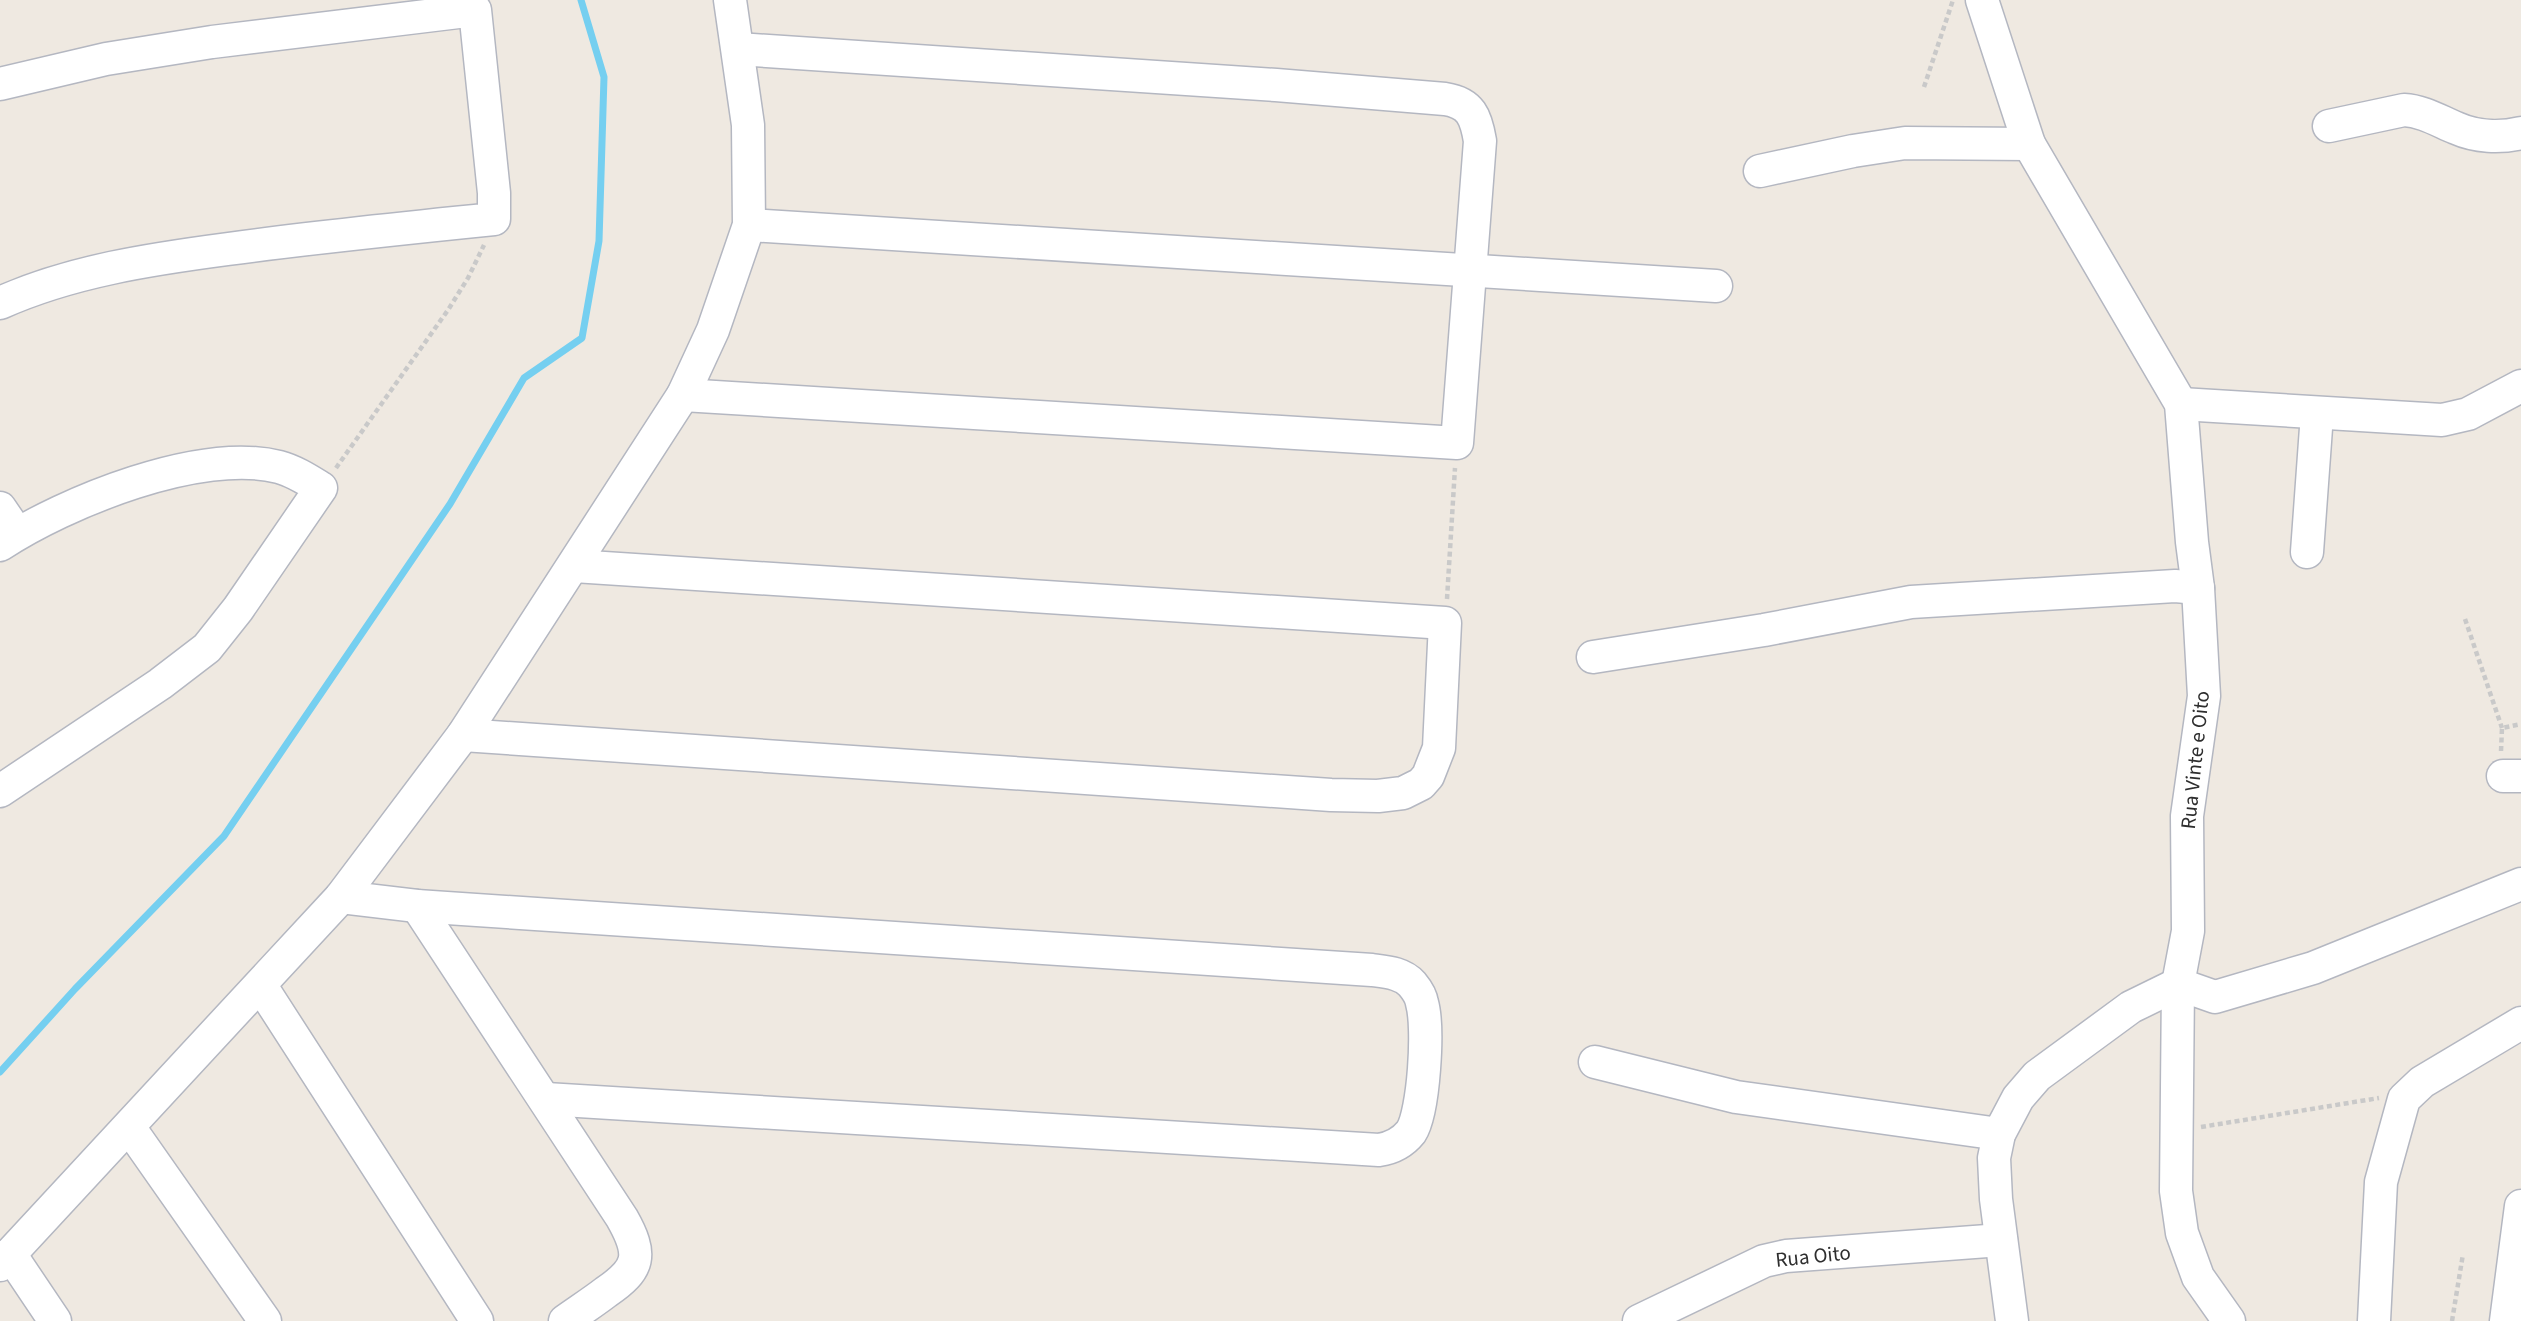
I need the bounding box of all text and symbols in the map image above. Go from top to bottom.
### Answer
street label: Rua Vinte e Oito [2173,689,2217,831]
street label: Rua Oito [1774,1237,1852,1275]

